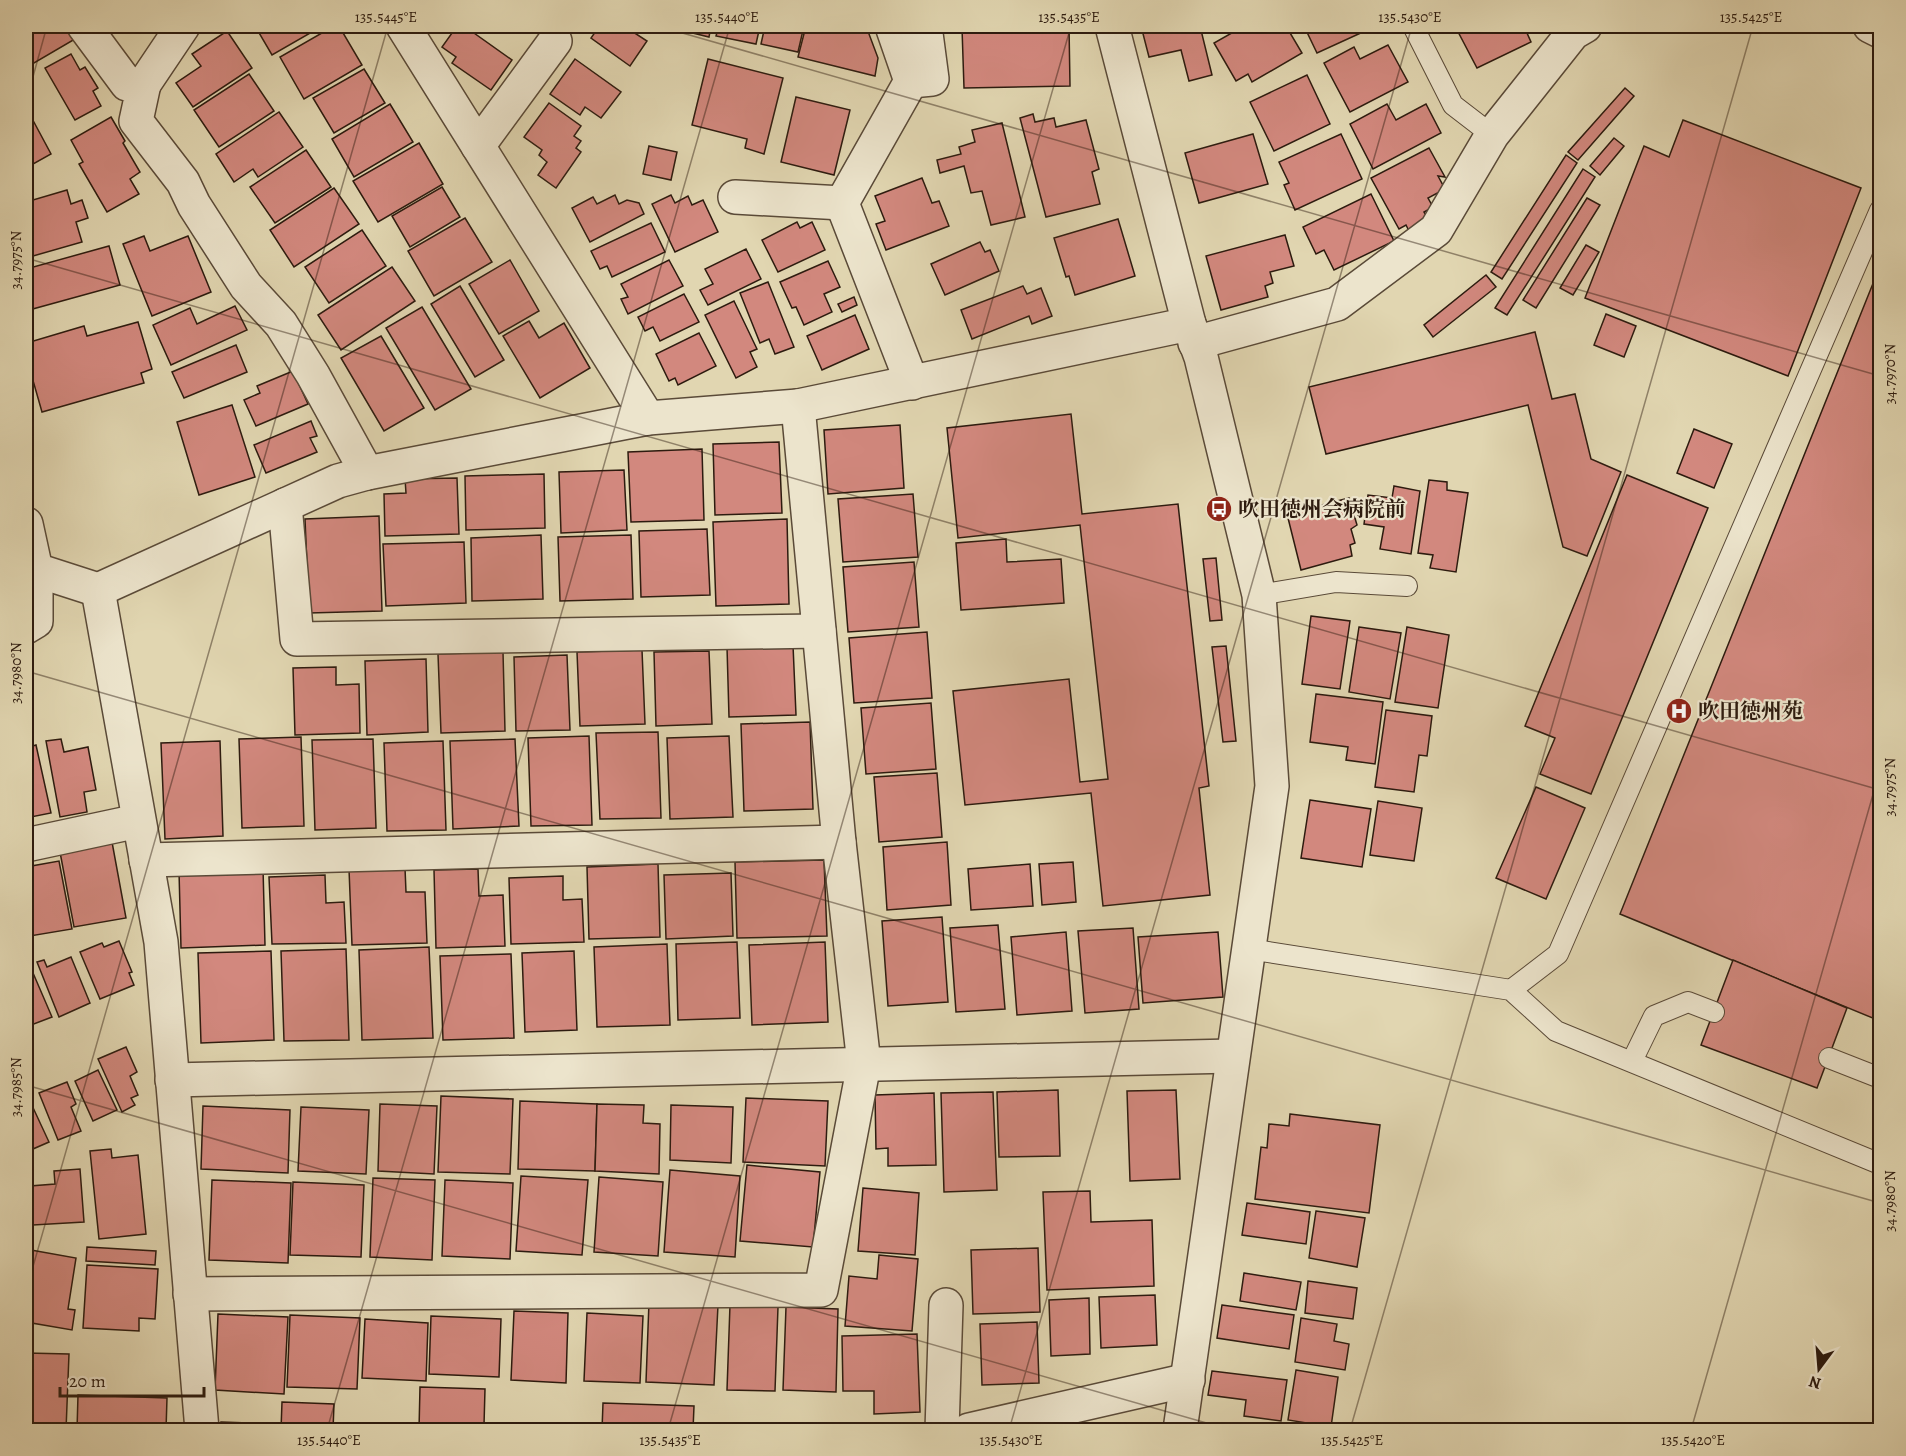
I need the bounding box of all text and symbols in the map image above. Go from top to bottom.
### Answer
text: 135.5445°E [355,7,417,27]
text: 135.5440°E [695,7,759,27]
text: 135.5435°E [1038,7,1100,27]
text: 135.5430°E [1378,7,1442,27]
text: 135.5425°E [1720,7,1782,27]
text: 34.7975°N [6,230,26,289]
text: 34.7970°N [1880,344,1900,404]
bus stop icon: 吹田徳州会病院前 [1204,494,1234,524]
place label: 吹田徳州会病院前 [1238,495,1406,523]
text: 34.7980°N [6,642,26,704]
hospital icon: 吹田徳州苑 [1664,696,1694,726]
place label: 吹田徳州苑 [1698,697,1803,725]
text: 34.7975°N [1880,757,1900,816]
text: 34.7985°N [6,1057,26,1117]
text: 34.7980°N [1880,1170,1900,1232]
north arrow [1789,1339,1849,1399]
scale bar [60,1360,204,1398]
text: 20 m [69,1369,106,1393]
text: N [1806,1370,1824,1395]
text: 135.5440°E [297,1430,361,1450]
text: 135.5435°E [639,1430,701,1450]
text: 135.5430°E [979,1430,1043,1450]
text: 135.5425°E [1321,1430,1383,1450]
text: 135.5420°E [1661,1430,1725,1450]

